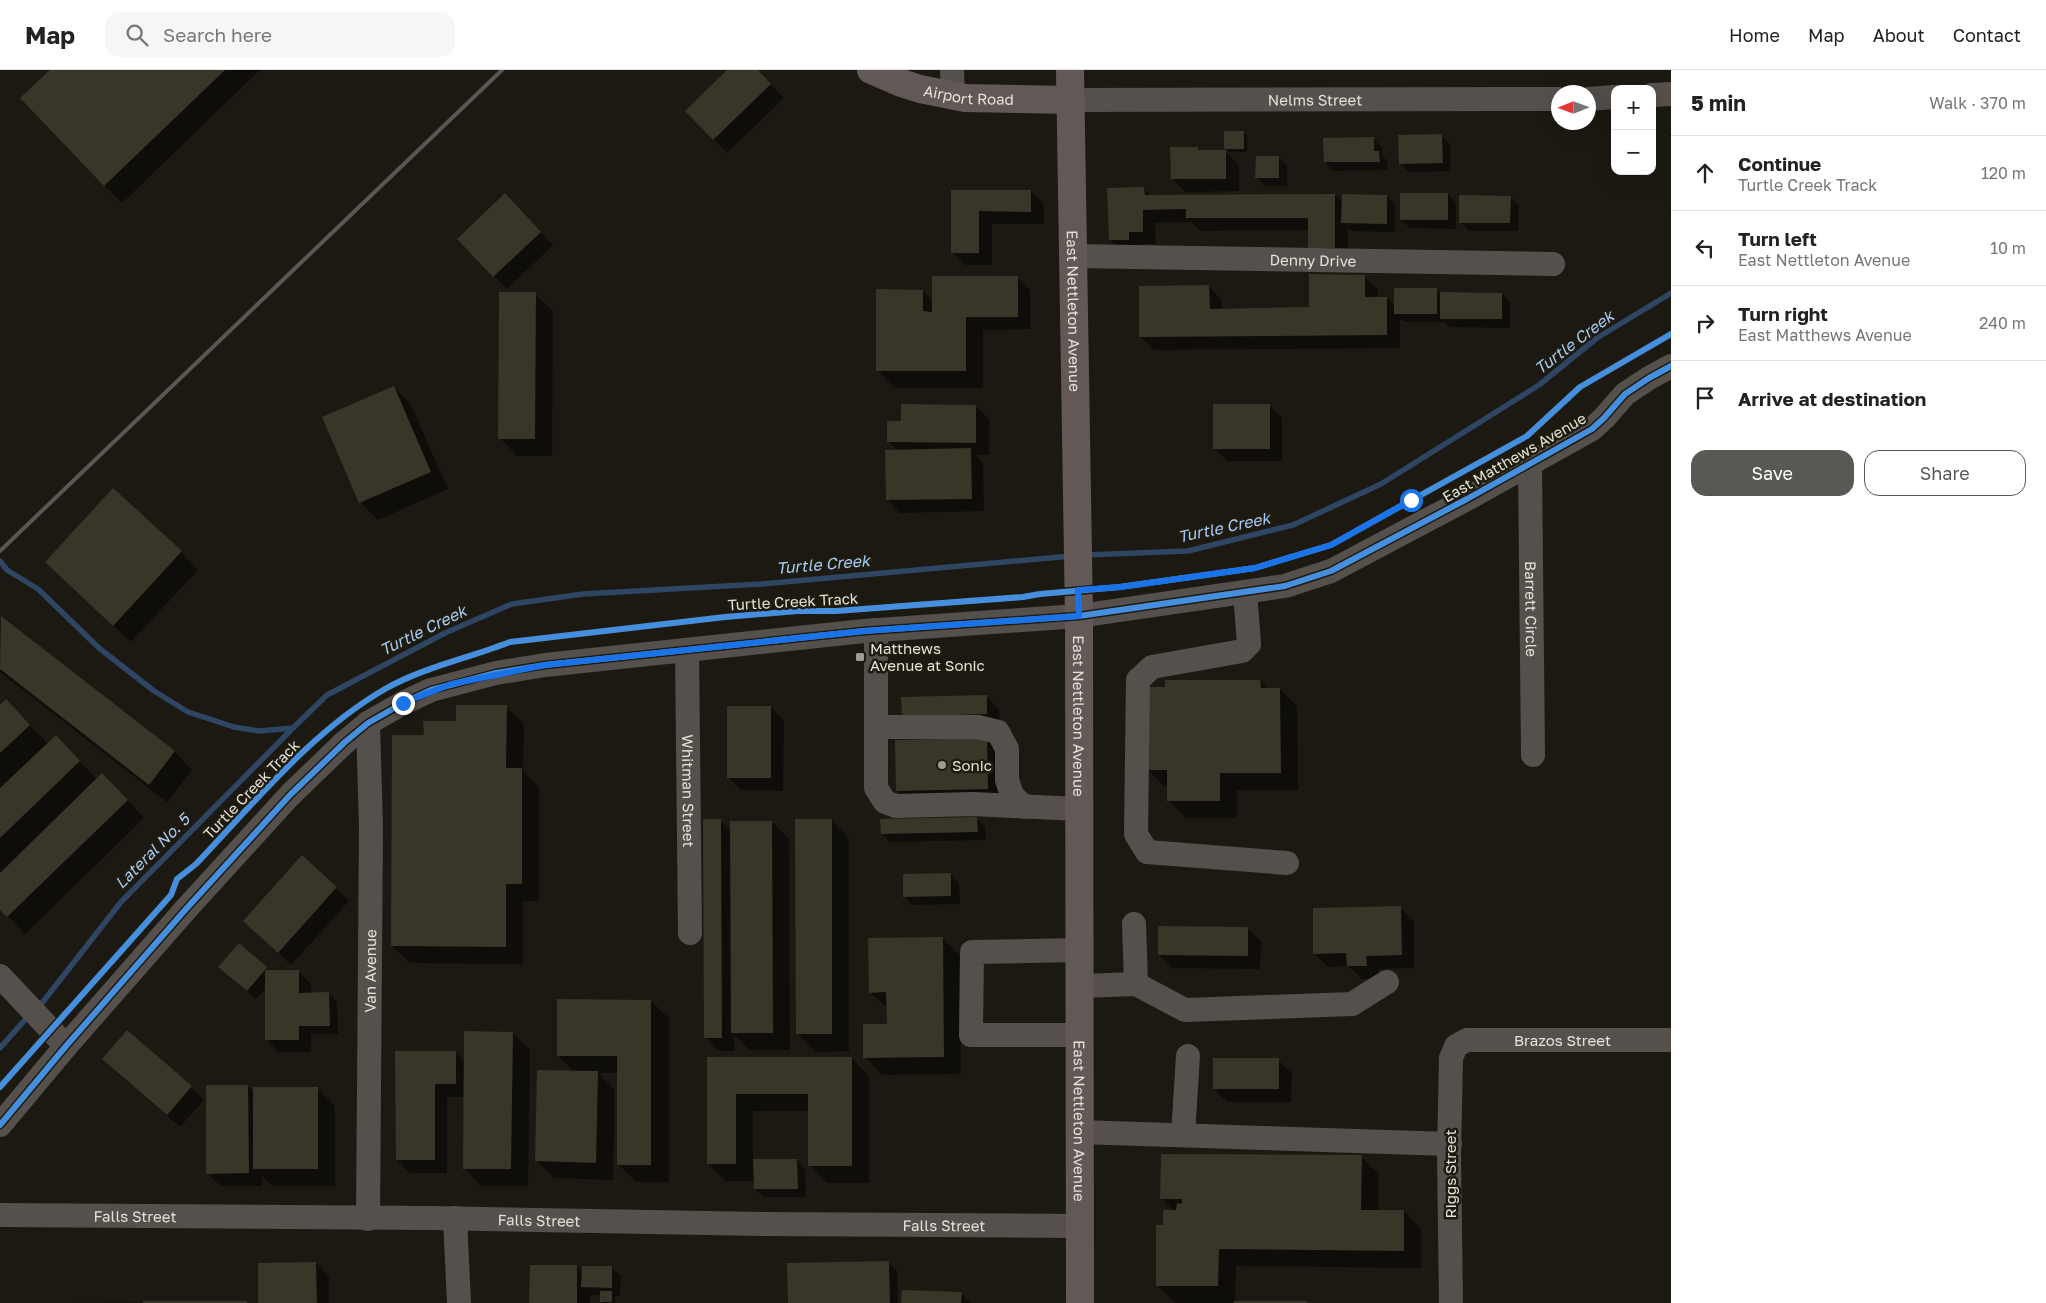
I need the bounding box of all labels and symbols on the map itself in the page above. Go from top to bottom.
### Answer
street label: Airport Road [922,81,1014,108]
north arrow [1551,85,1596,130]
street label: Nelms Street [1268,90,1362,109]
street label: East Nettleton Avenue [1064,230,1084,392]
street label: Denny Drive [1269,250,1357,270]
water label: Turtle Creek [1530,305,1619,378]
street label: East Matthews Avenue [1439,408,1589,506]
route start [1400,489,1423,512]
water label: Turtle Creek [1176,507,1274,547]
water label: Turtle Creek [775,550,873,578]
street label: Barrett Circle [1522,561,1541,657]
street label: Turtle Creek Track [727,589,859,613]
water label: Turtle Creek [376,600,471,660]
street label: East Nettleton Avenue [1070,635,1088,797]
place label: Matthews Avenue at Sonic [870,639,985,674]
marker: Matthews Avenue at Sonic [854,651,866,663]
route end [392,692,415,715]
street label: Whitman Street [679,734,698,848]
street label: Turtle Creek Track [199,735,303,842]
place label: Sonic [952,756,992,774]
marker: Sonic [936,759,948,771]
water label: Lateral No. 5 [110,808,195,893]
street label: Van Avenue [361,929,379,1013]
street label: Brazos Street [1514,1031,1611,1049]
street label: East Nettleton Avenue [1071,1040,1089,1202]
street label: Riggs Street [1441,1130,1459,1218]
street label: Falls Street [93,1207,177,1225]
street label: Falls Street [497,1210,581,1230]
street label: Falls Street [902,1216,985,1234]

